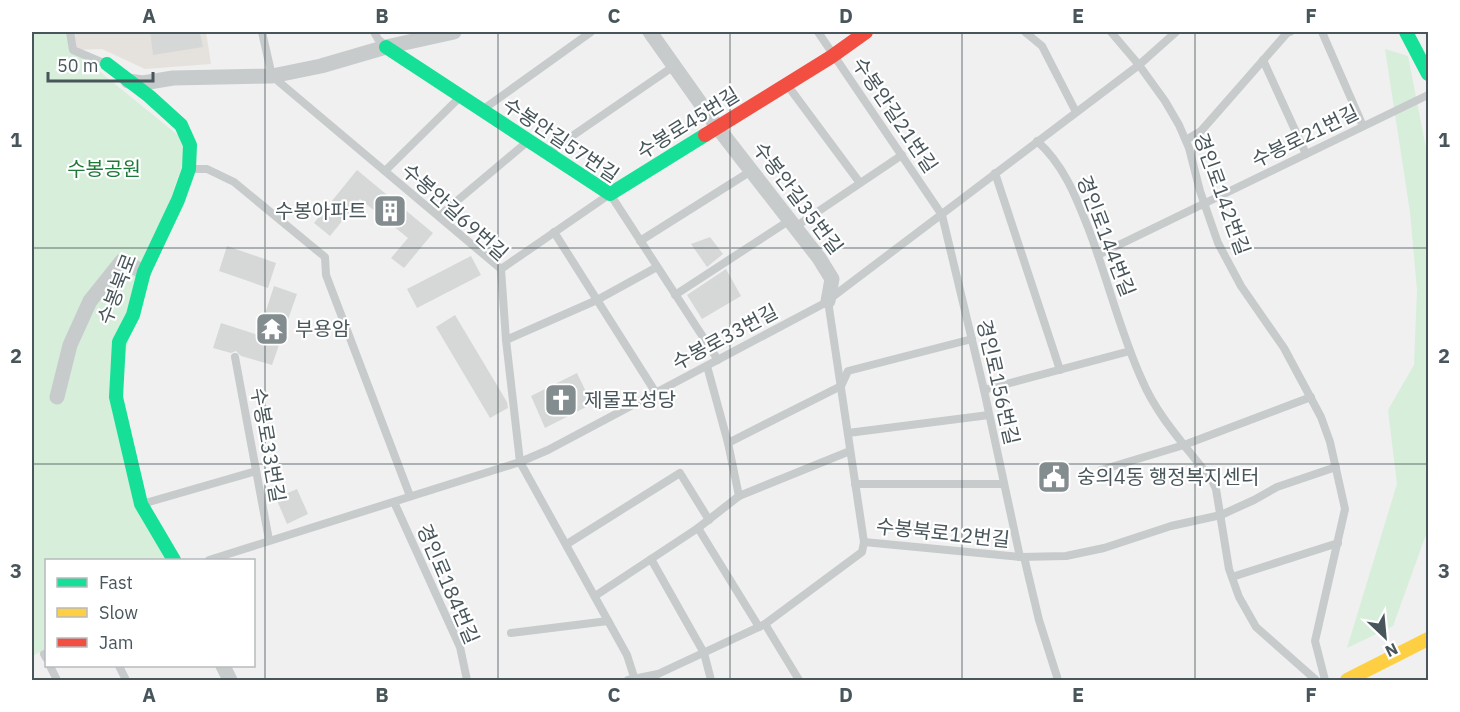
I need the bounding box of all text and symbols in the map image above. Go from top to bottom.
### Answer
text: A [142,2,156,29]
text: B [375,2,389,29]
text: C [607,2,621,29]
text: D [839,2,853,29]
text: E [1072,2,1084,29]
text: F [1305,2,1317,29]
scale bar [48,45,153,83]
street label: 수봉안길21번길 [847,51,944,178]
text: 50 m [57,54,99,77]
street label: 수봉로45번길 [631,80,744,165]
street label: 수봉안길57번길 [498,91,625,188]
street label: 수봉로21번길 [1247,98,1363,173]
text: 1 [10,126,22,153]
text: 1 [1438,126,1450,153]
street label: 경인로142번길 [1188,129,1257,259]
street label: 수봉안길35번길 [747,136,850,259]
park label: 수봉공원 [67,155,141,182]
street label: 수봉안길69번길 [396,157,514,267]
street label: 경인로144번길 [1071,171,1142,300]
building icon: 수봉아파트 [372,193,408,229]
place label: 수봉아파트 [275,197,367,224]
street label: 수봉북로 [91,250,142,328]
street label: 수봉로33번길 [667,297,782,376]
temple icon: 부용암 [254,311,290,347]
place label: 부용암 [295,315,350,342]
street label: 경인로156번길 [971,316,1026,447]
text: 2 [10,342,22,369]
text: 2 [1438,342,1450,369]
church icon: 제물포성당 [543,382,579,418]
street label: 수봉로33번길 [245,385,292,504]
place label: 제물포성당 [584,386,676,413]
public building icon: 숭의4동 행정복지센터 [1036,459,1072,495]
place label: 숭의4동 행정복지센터 [1077,463,1259,490]
street label: 수봉북로12번길 [875,512,1011,553]
street label: 경인로184번길 [411,520,486,648]
text: 3 [10,557,22,584]
text: 3 [1438,557,1450,584]
legend [45,559,255,667]
text: Fast [99,571,133,594]
text: Slow [99,601,138,624]
north arrow [1355,607,1415,667]
text: Jam [99,631,134,654]
text: N [1382,639,1401,662]
text: A [142,681,156,708]
text: B [375,681,389,708]
text: C [607,681,621,708]
text: D [839,681,853,708]
text: E [1072,681,1084,708]
text: F [1305,681,1317,708]

